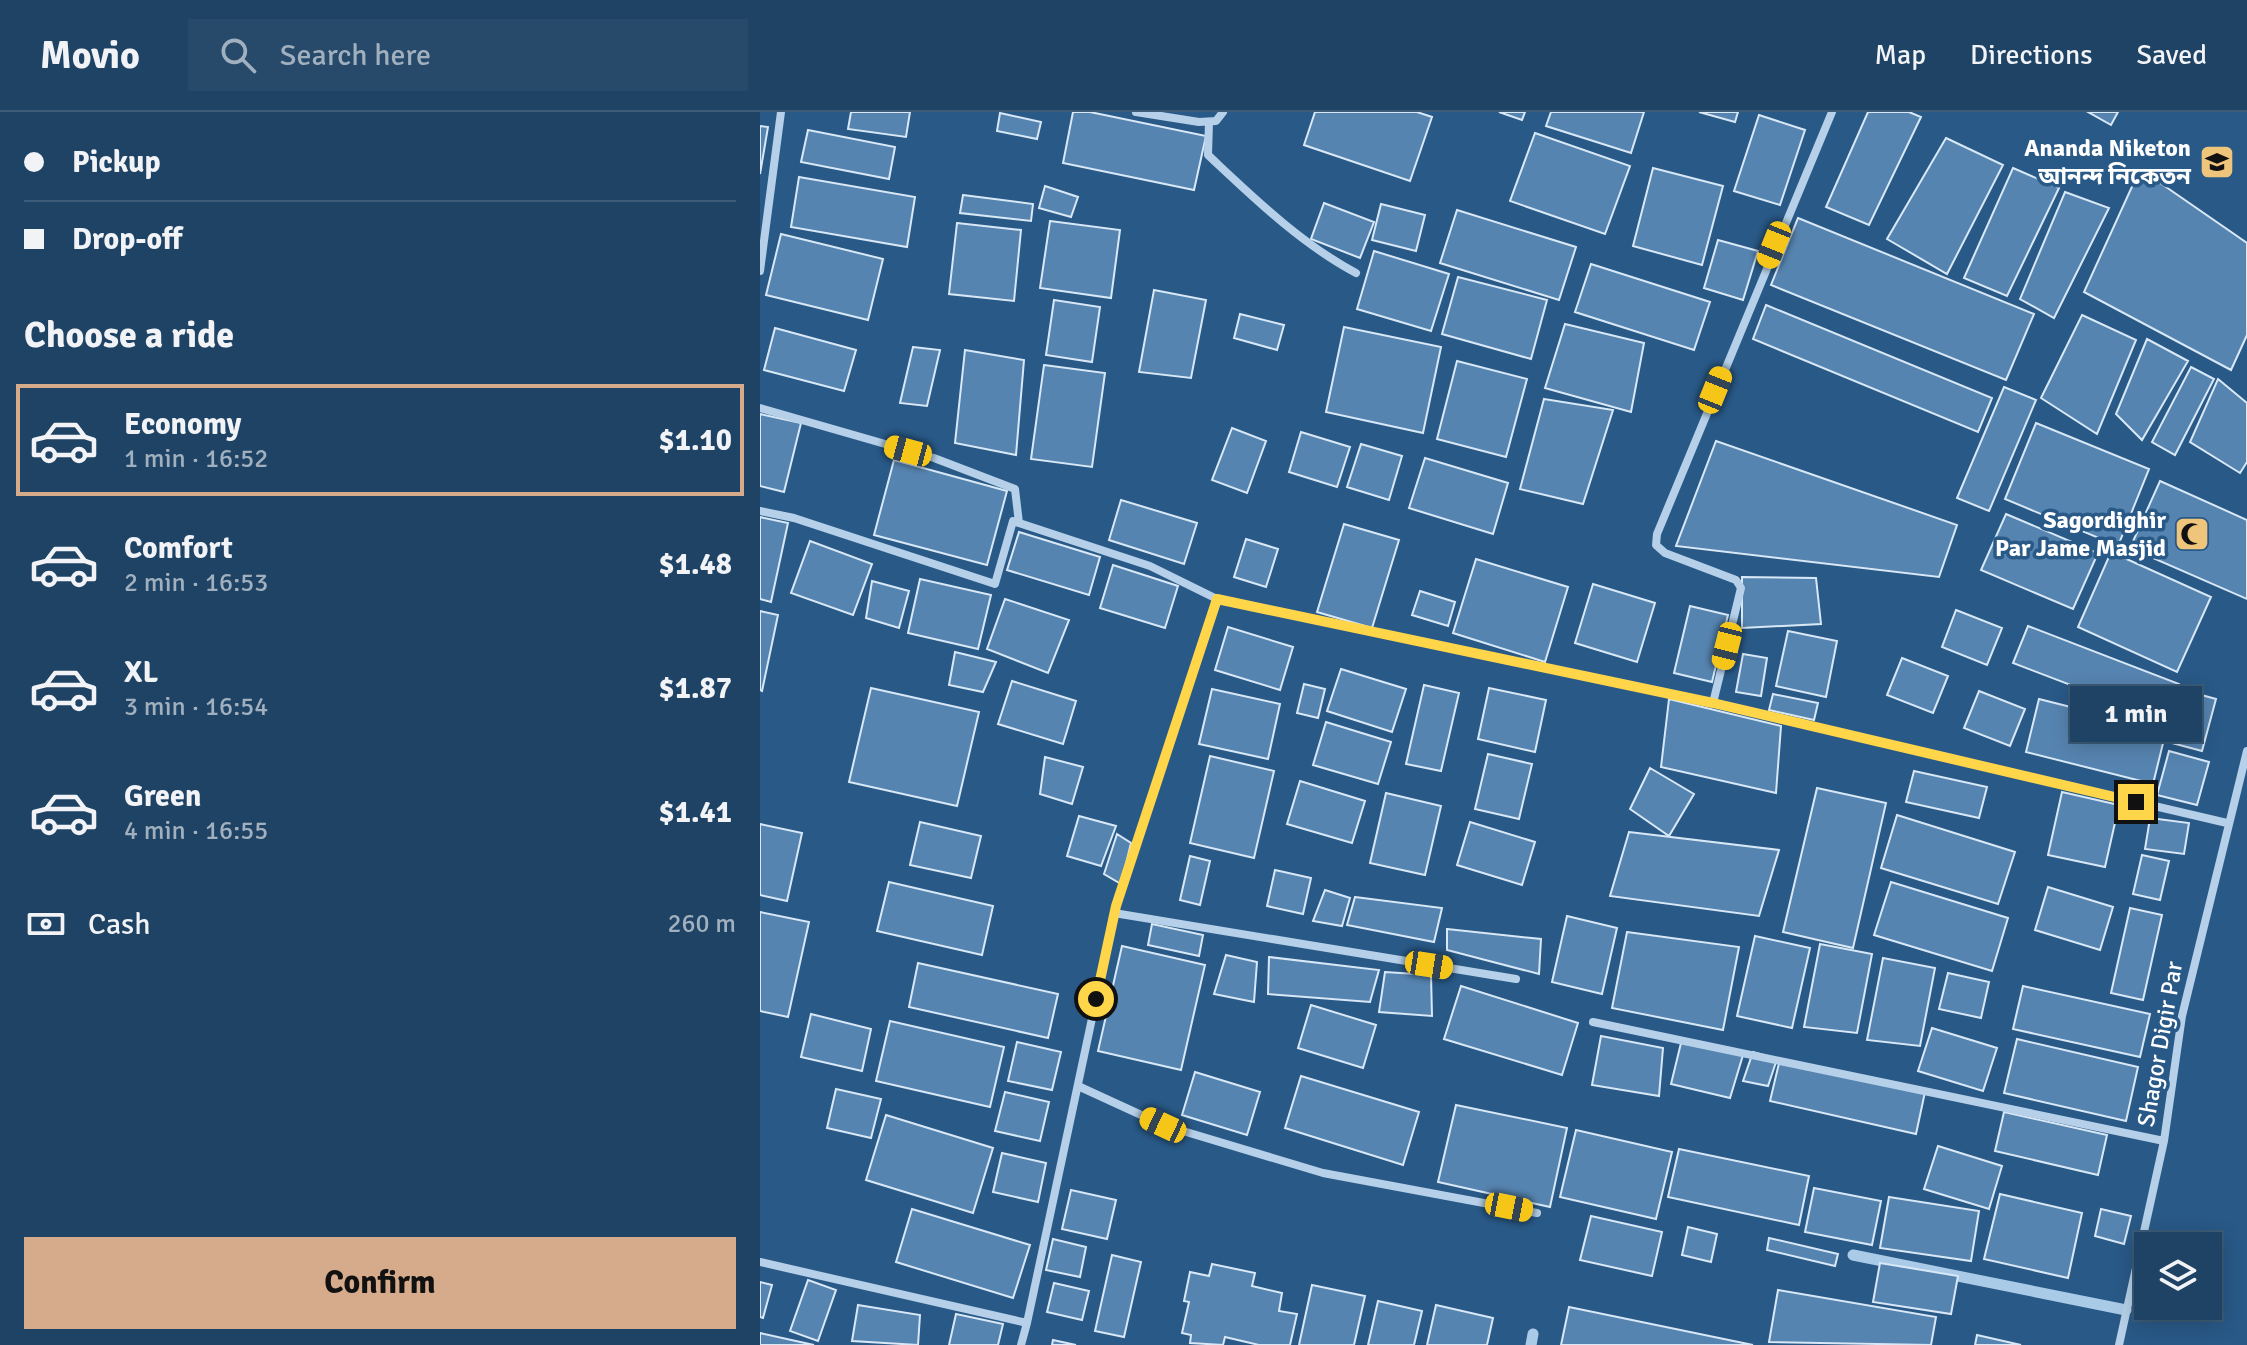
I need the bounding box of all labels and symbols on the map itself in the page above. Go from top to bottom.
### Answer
place label: Ananda Niketon আনন্দ নিকেতন [2024,133,2192,191]
school or university icon: Ananda Niketon আনন্দ নিকেতন [2198,143,2236,181]
car [1754,218,1794,272]
car [1695,363,1735,417]
car [882,433,934,469]
place label: Sagordighir Par Jame Masjid [1995,505,2166,563]
mosque icon: Sagordighir Par Jame Masjid [2173,515,2211,553]
car [1710,620,1744,672]
callout: 1 min [2070,686,2202,742]
route end [2118,784,2154,820]
car [1403,949,1455,981]
street label: Shagor Digir Par [2131,959,2189,1129]
route start [1078,981,1114,1017]
car [1136,1104,1190,1146]
car [1483,1191,1535,1223]

